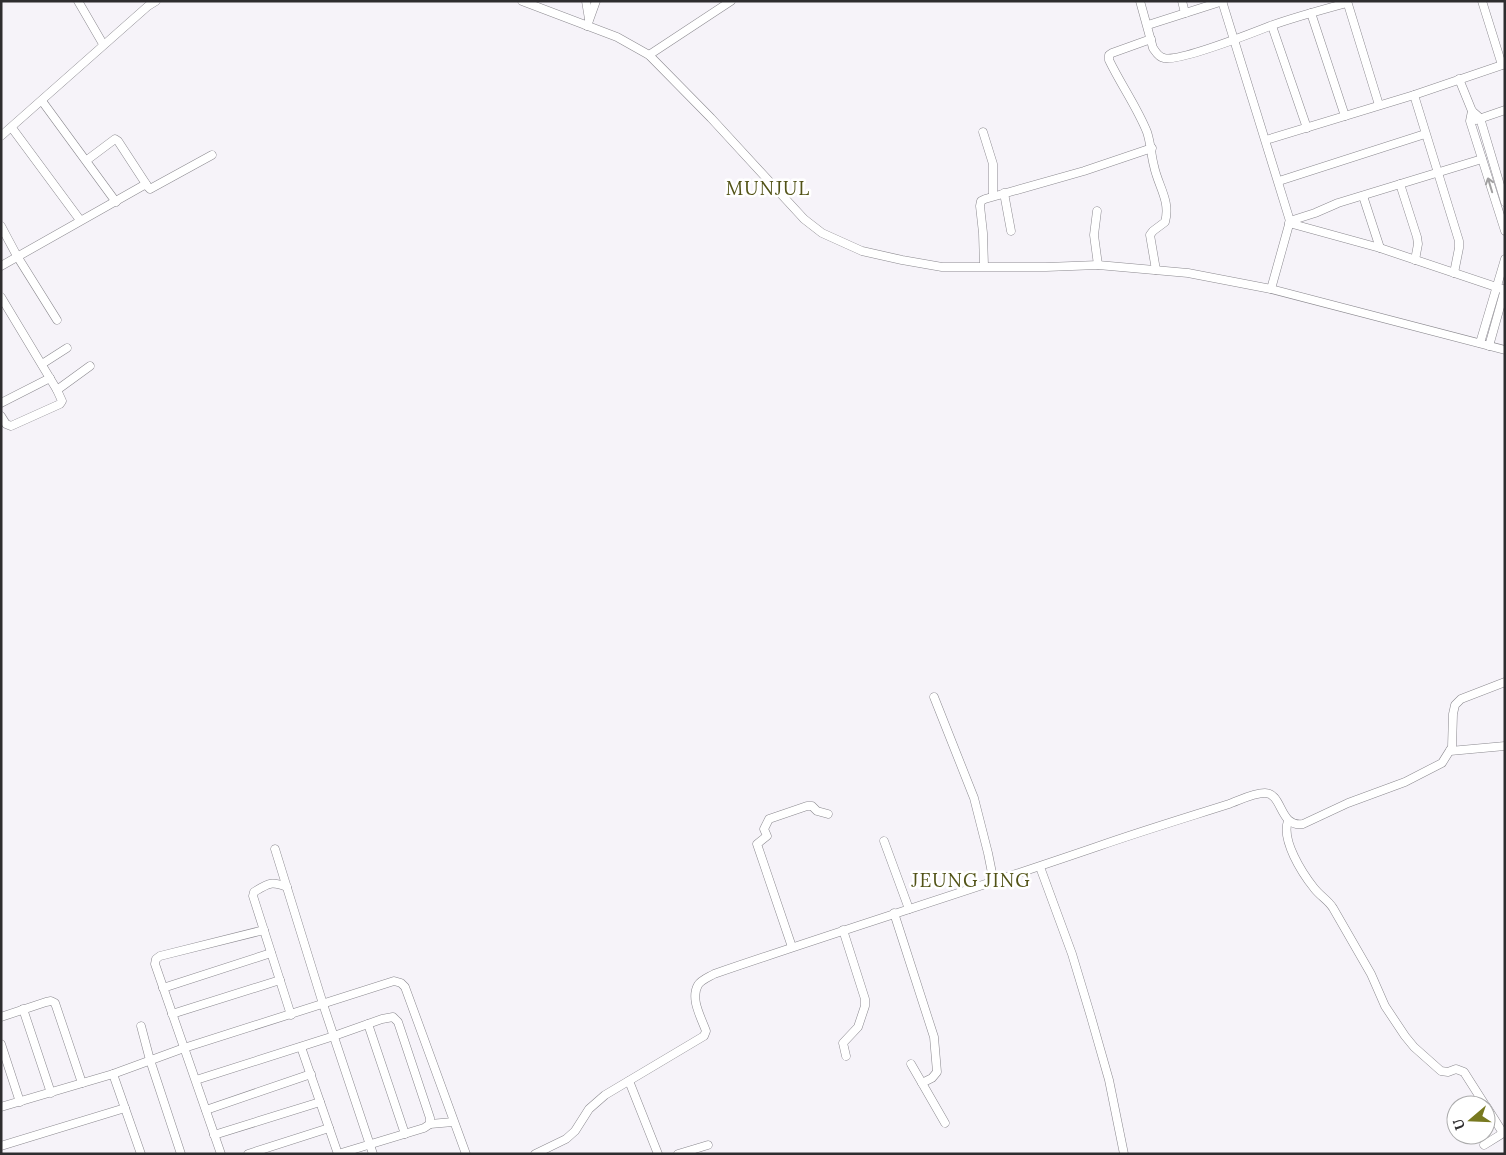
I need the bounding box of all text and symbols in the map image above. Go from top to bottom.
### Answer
district label: MUNJUL [726,176,810,200]
one-way arrow [1485,177,1495,193]
district label: JEUNG JING [910,868,1031,892]
north arrow [1446,1095,1496,1145]
text: U [1448,1116,1469,1132]

